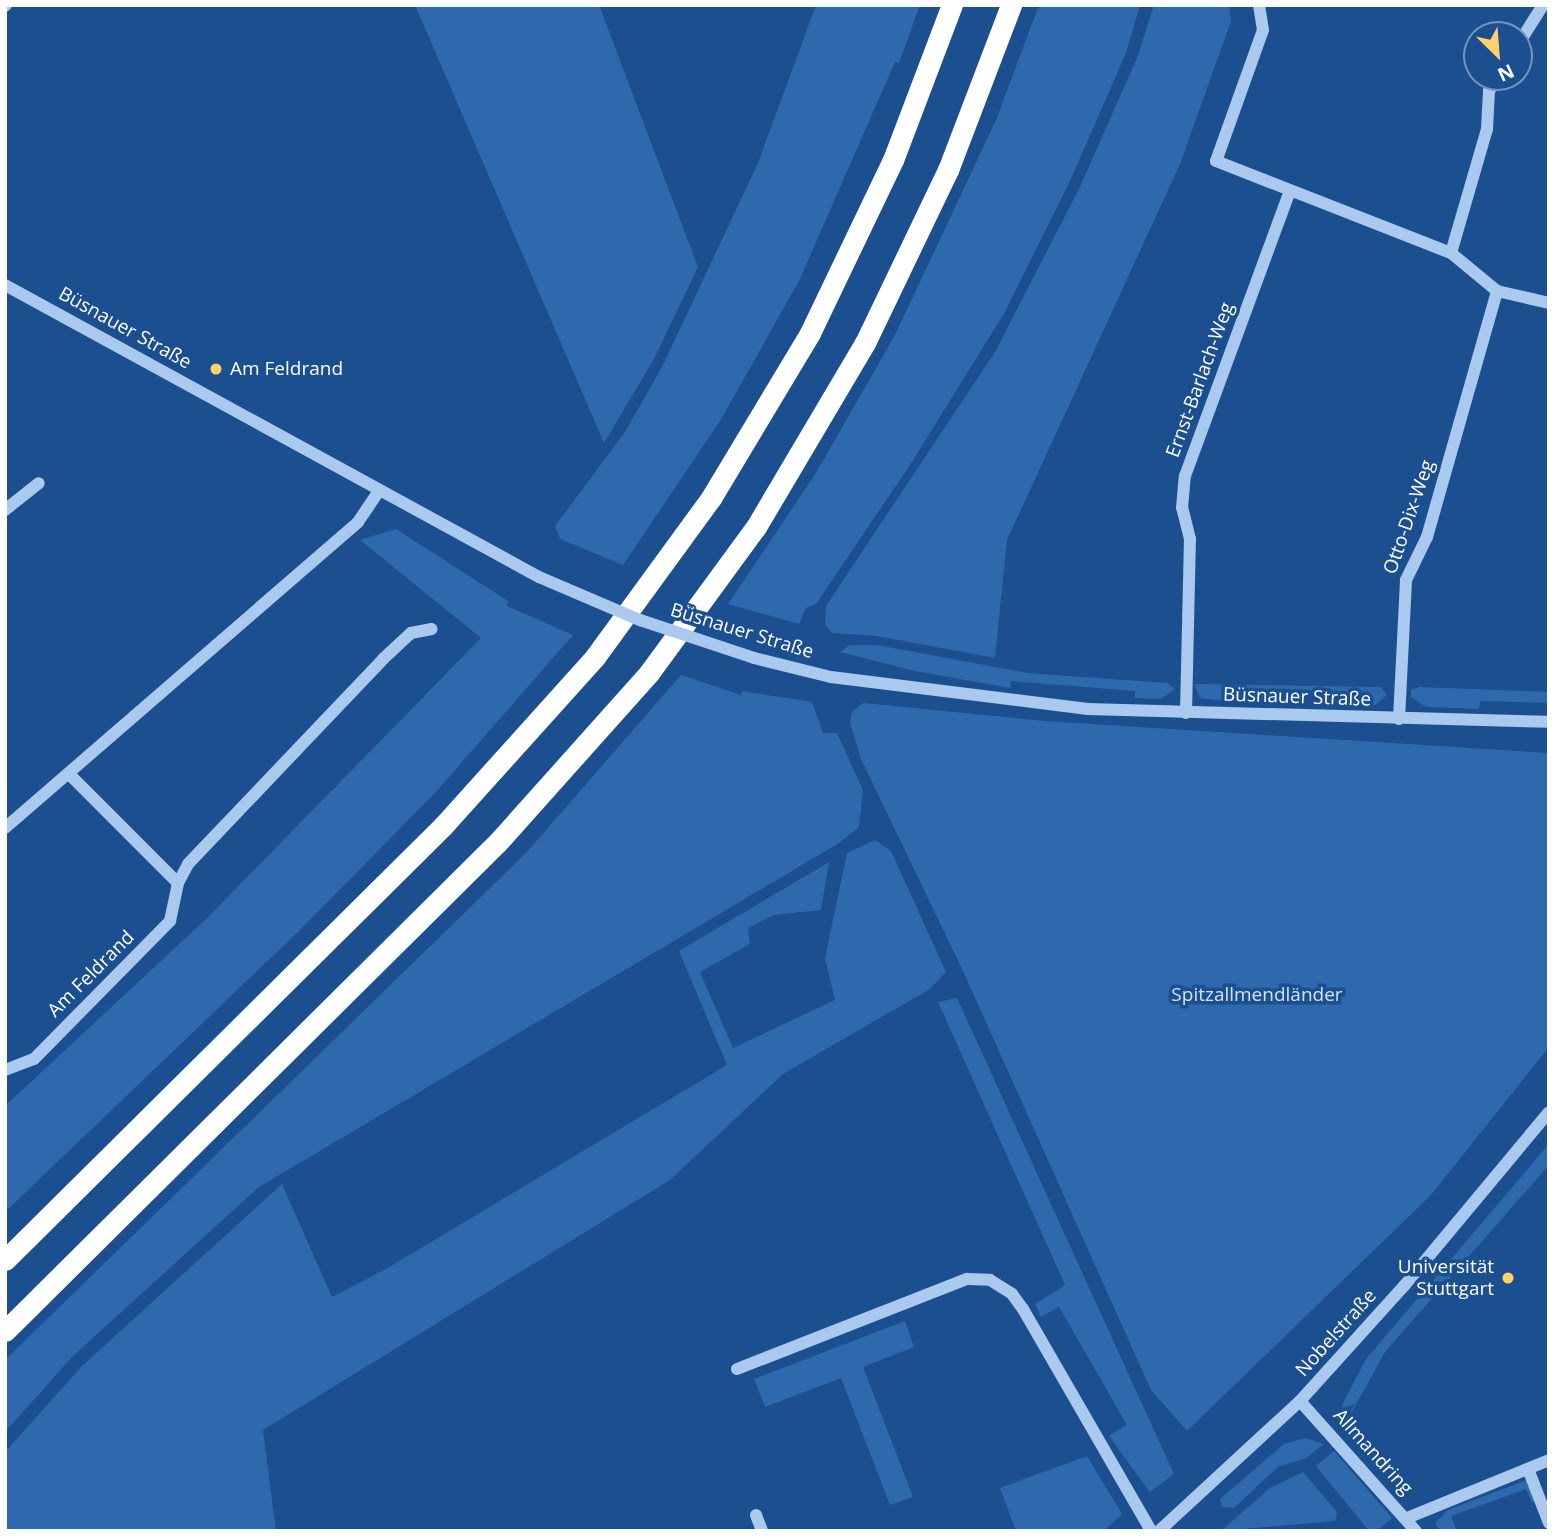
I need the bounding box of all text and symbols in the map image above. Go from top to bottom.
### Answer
north arrow [1463,21,1533,91]
text: N [1494,58,1519,88]
street label: Büsnauer Straße [55,282,195,374]
street label: Ernst-Barlach-Weg [1161,299,1239,461]
place label: Am Feldrand [230,358,343,380]
marker: Am Feldrand [208,361,224,377]
street label: Otto-Dix-Weg [1379,457,1439,577]
street label: Büsnauer Straße [668,598,816,664]
street label: Büsnauer Straße [1223,683,1371,711]
street label: Am Feldrand [43,926,139,1022]
park label: Spitzallmendländer [1171,984,1343,1006]
place label: Universität Stuttgart [1398,1256,1494,1300]
marker: Universität Stuttgart [1500,1270,1516,1286]
street label: Nobelstraße [1291,1285,1381,1381]
street label: Allmandring [1329,1404,1417,1500]

